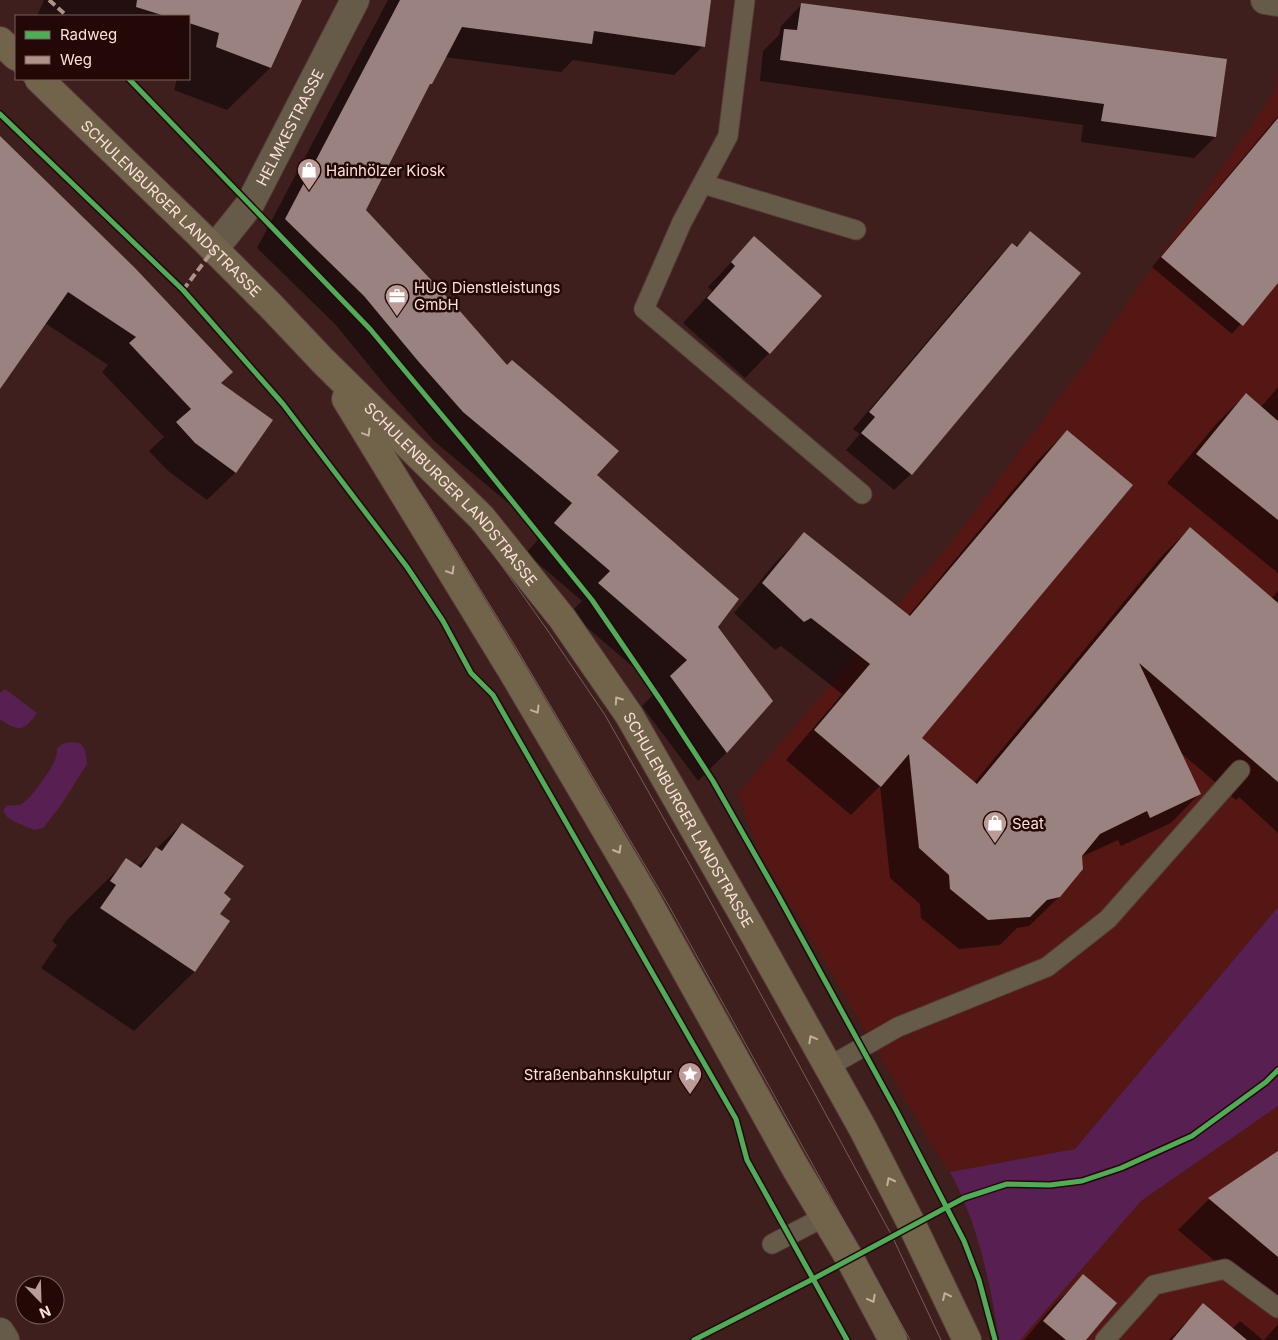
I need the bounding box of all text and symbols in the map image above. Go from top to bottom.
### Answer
legend [15,15,190,80]
text: Radweg [60,25,117,44]
text: Weg [60,50,92,69]
street label: HELMKESTRASSE [252,66,327,189]
street label: SCHULENBURGER LANDSTRASSE [77,116,266,301]
shop icon: Hainhölzer Kiosk [296,157,322,191]
place label: Hainhölzer Kiosk [326,161,446,180]
place label: HUG Dienstleistungs GmbH [414,278,560,314]
office icon: HUG Dienstleistungs GmbH [384,283,410,317]
street label: SCHULENBURGER LANDSTRASSE [361,398,542,589]
one-way arrow [360,427,370,436]
one-way arrow [445,566,455,575]
one-way arrow [615,696,625,705]
one-way arrow [529,705,539,714]
street label: SCHULENBURGER LANDSTRASSE [620,708,758,931]
shop icon: Seat [982,810,1008,844]
place label: Seat [1012,814,1044,833]
one-way arrow [612,845,622,854]
one-way arrow [808,1035,818,1044]
place icon: Straßenbahnskulptur [677,1061,703,1095]
place label: Straßenbahnskulptur [524,1065,672,1084]
one-way arrow [886,1177,896,1186]
north arrow [15,1275,65,1325]
one-way arrow [942,1292,953,1301]
one-way arrow [866,1294,876,1303]
text: N [37,1303,54,1322]

